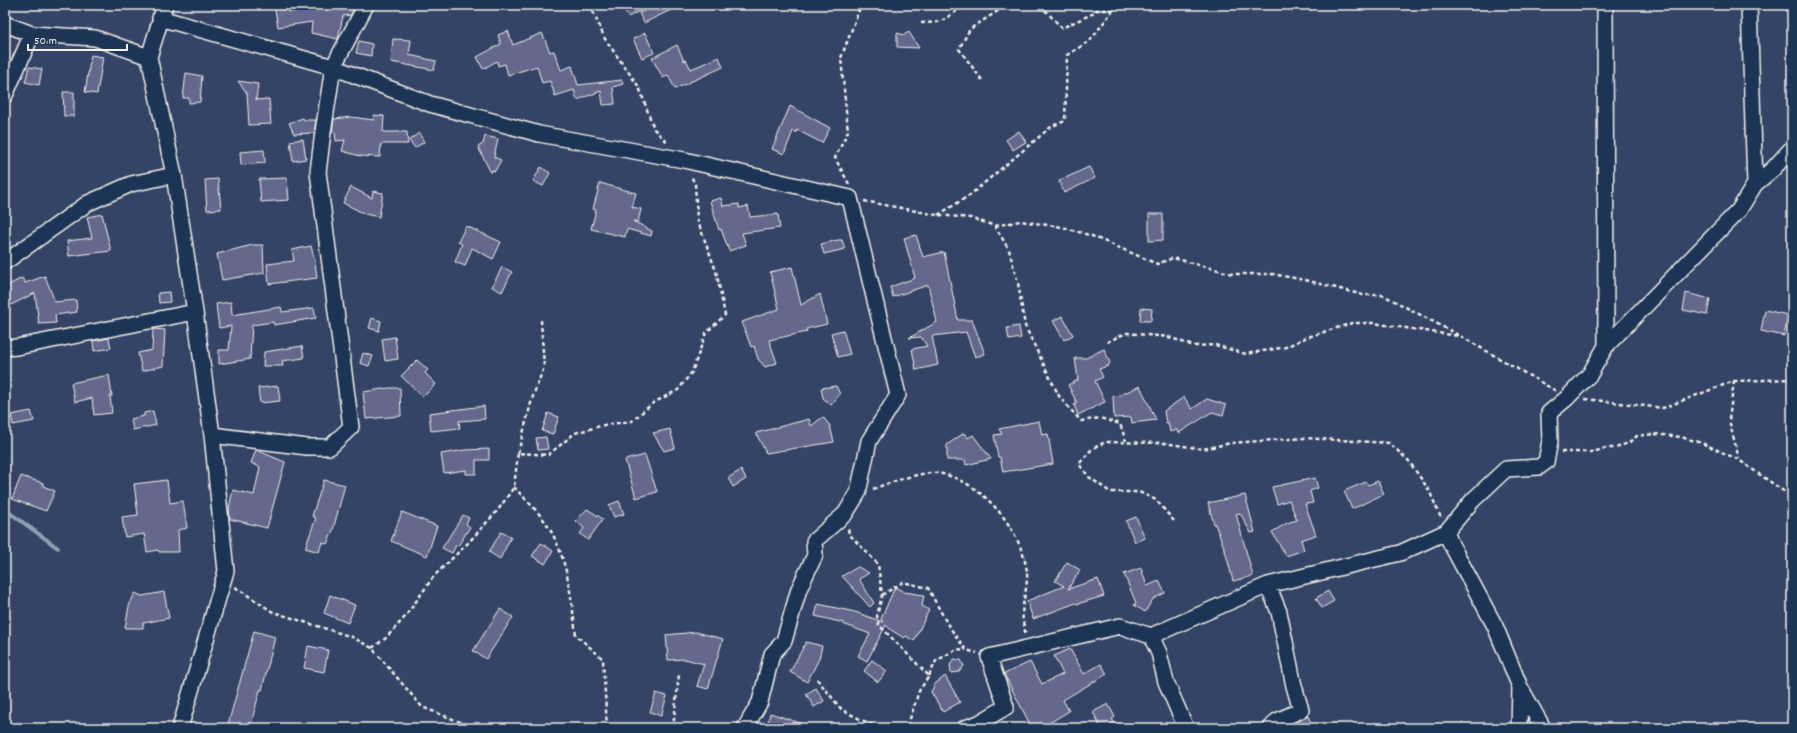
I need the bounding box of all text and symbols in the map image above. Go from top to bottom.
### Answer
scale bar [28,26,127,52]
text: 50 m [34,33,57,50]

